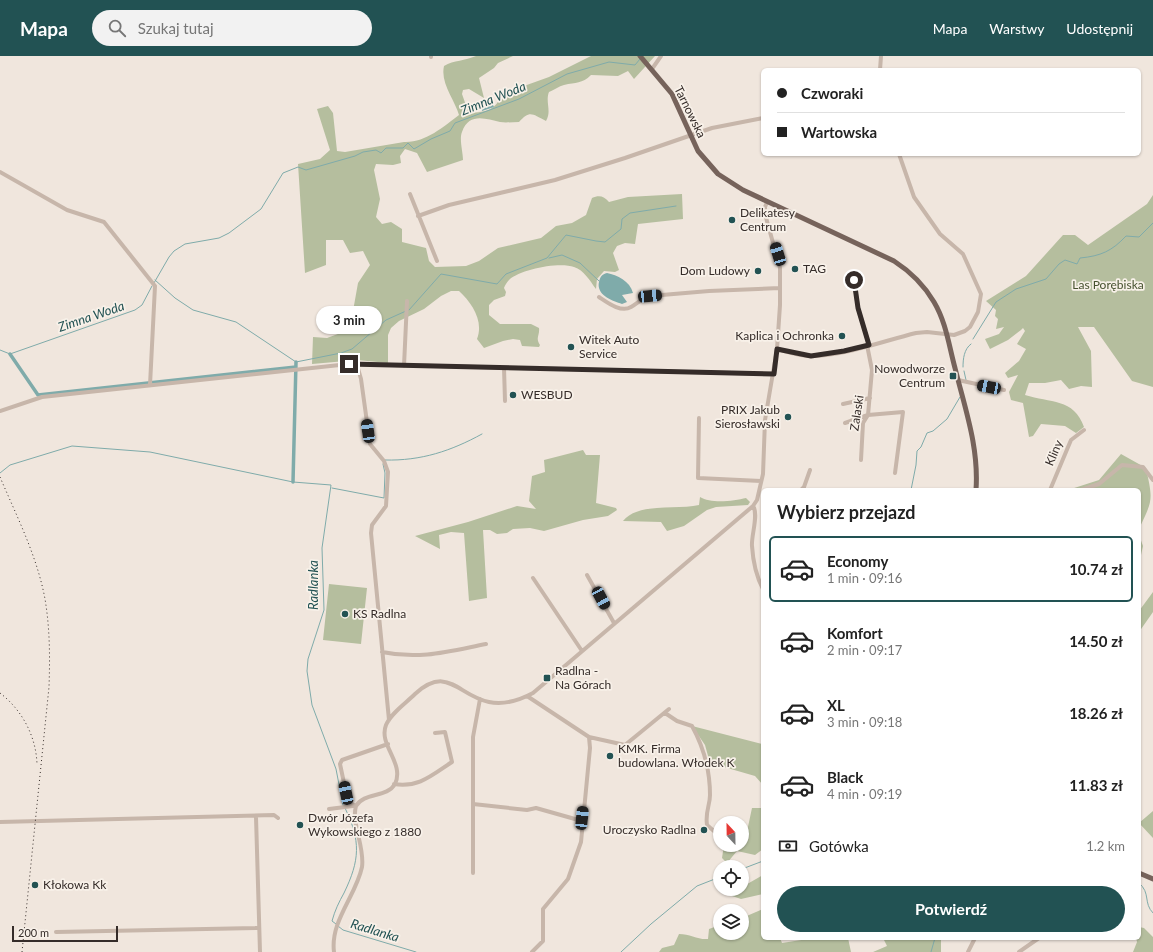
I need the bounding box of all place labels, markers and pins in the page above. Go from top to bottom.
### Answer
place label: Delikatesy Centrum [740,205,796,234]
marker: Delikatesy Centrum [727,215,737,225]
place label: TAG [803,261,826,276]
place label: Dom Ludowy [680,263,751,278]
marker: TAG [790,264,800,274]
marker: Dom Ludowy [753,266,763,276]
place label: Kaplica i Ochronka [735,328,834,343]
marker: Kaplica i Ochronka [837,331,847,341]
place label: Witek Auto Service [579,332,640,361]
marker: Witek Auto Service [566,342,576,352]
place label: Nowodworze Centrum [874,361,945,390]
marker: Nowodworze Centrum [948,371,958,381]
place label: WESBUD [521,387,573,402]
marker: WESBUD [508,390,518,400]
place label: PRIX Jakub Sierosławski [715,402,780,431]
marker: PRIX Jakub Sierosławski [783,412,793,422]
place label: KS Radlna [353,606,406,621]
marker: KS Radlna [340,609,350,619]
place label: Radlna - Na Górach [555,663,611,692]
marker: Radlna - Na Górach [542,673,552,683]
place label: KMK. Firma budowlana. Włodek K [618,741,735,770]
marker: KMK. Firma budowlana. Włodek K [605,751,615,761]
place label: Dwór Józefa Wykowskiego z 1880 [308,810,421,839]
marker: Dwór Józefa Wykowskiego z 1880 [295,820,305,830]
place label: Uroczysko Radlna [603,822,696,837]
marker: Uroczysko Radlna [699,825,709,835]
place label: Kłokowa Kk [43,877,107,892]
marker: Kłokowa Kk [30,880,40,890]

